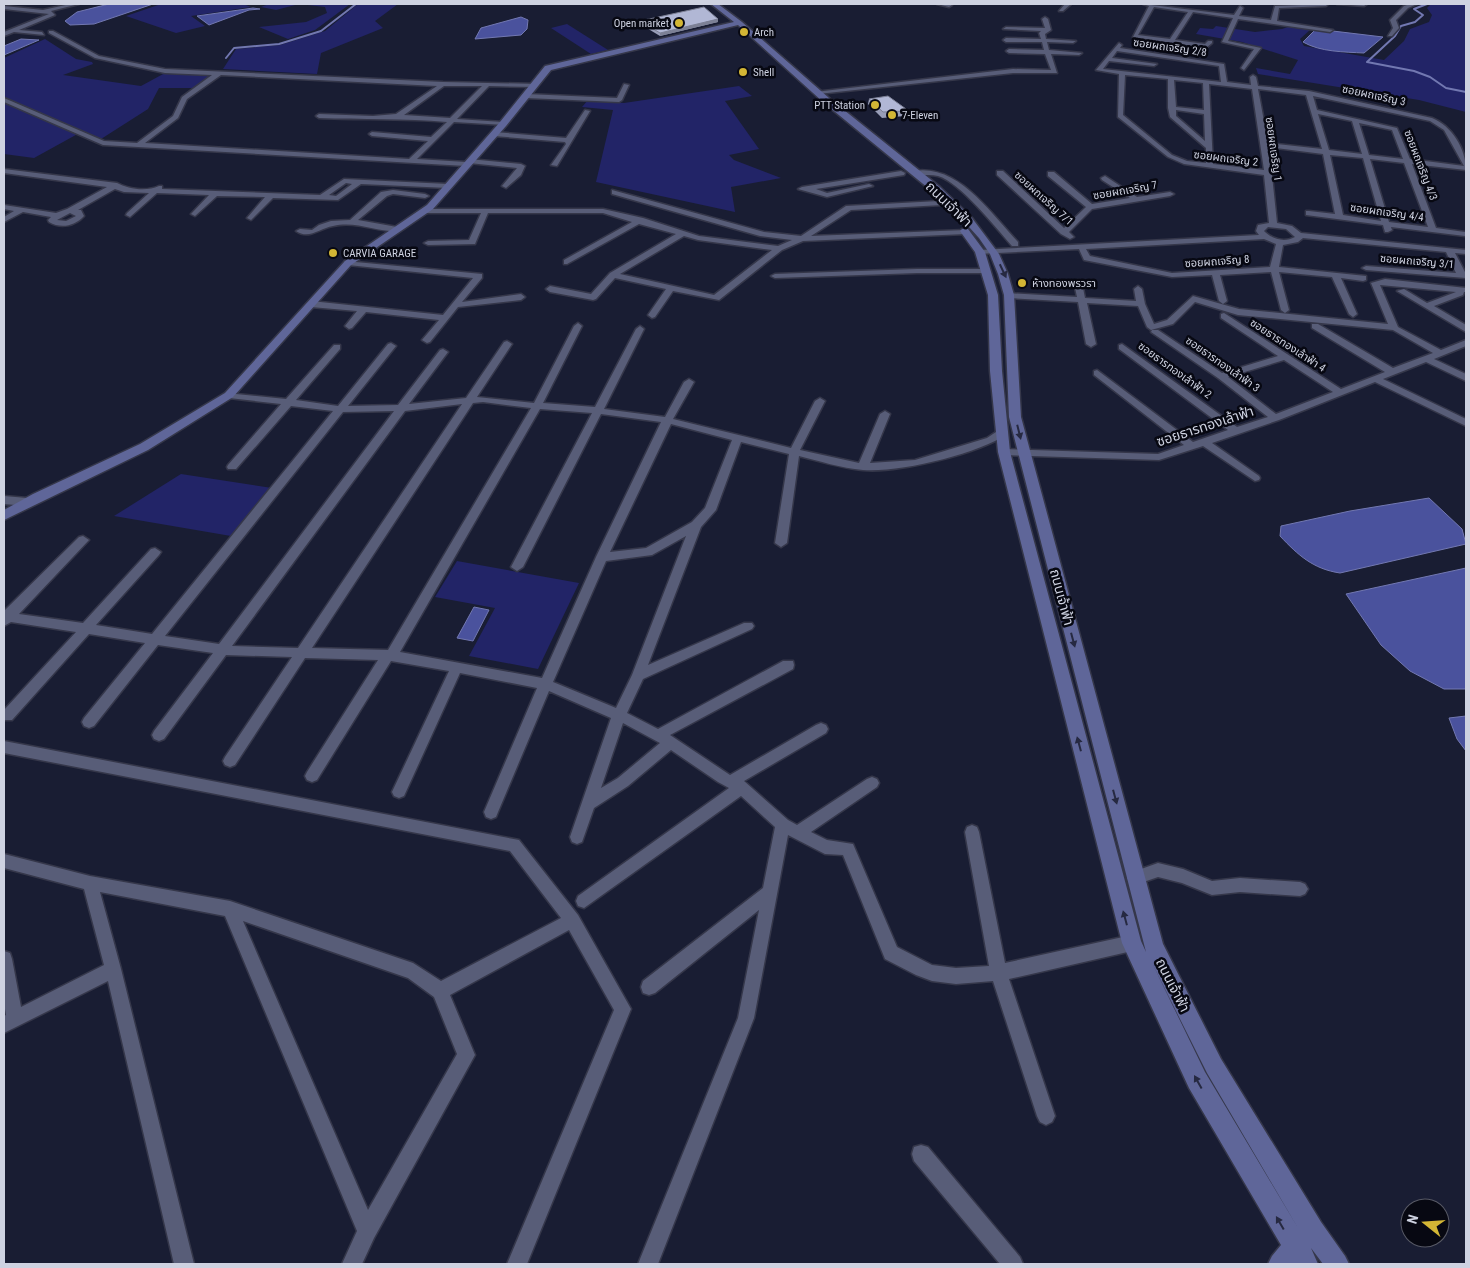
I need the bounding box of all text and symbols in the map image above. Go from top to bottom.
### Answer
place label: Open market [614,17,669,30]
marker: Open market [673,17,685,29]
marker: Arch [738,26,750,38]
place label: Arch [754,26,774,39]
street label: ซอยผถเจริญ 2/8 [1132,36,1208,59]
marker: Shell [737,66,749,78]
place label: Shell [753,66,774,79]
street label: ซอยผถเจริญ 3 [1341,82,1407,109]
place label: PTT Station [814,99,865,112]
marker: PTT Station [869,99,881,111]
marker: 7-Eleven [886,109,898,121]
place label: 7-Eleven [902,109,938,122]
street label: ซอยผถเจริญ 1 [1263,116,1284,182]
street label: ซอยผถเจริญ 4/3 [1401,128,1440,202]
street label: ซอยผถเจริญ 2 [1193,148,1259,169]
street label: ซอยผถเจริญ 7/1 [1012,169,1076,228]
street label: ถนนเจ้าฟ้า [923,178,975,230]
street label: ซอยผถเจริญ 7 [1092,178,1158,203]
street label: ซอยผถเจริญ 4/4 [1349,201,1425,224]
marker: CARVIA GARAGE [327,247,339,259]
place label: CARVIA GARAGE [343,247,417,260]
street label: ซอยผถเจริญ 3/1 [1379,252,1455,271]
street label: ซอยผถเจริญ 8 [1184,253,1250,270]
one-way arrow [999,264,1007,278]
marker: ห้างทองพรวรา [1016,277,1028,289]
place label: ห้างทองพรวรา [1032,277,1096,290]
street label: ซอยธารทองเล้าฟ้า 4 [1247,316,1328,375]
street label: ซอยธารทองเล้าฟ้า 3 [1183,334,1262,395]
street label: ซอยธารทองเล้าฟ้า 2 [1135,339,1214,401]
street label: ซอยธารทองเล้าฟ้า [1154,403,1256,449]
one-way arrow [1015,424,1023,439]
street label: ถนนเจ้าฟ้า [1047,567,1077,627]
one-way arrow [1070,632,1078,647]
one-way arrow [1075,737,1083,752]
one-way arrow [1111,790,1119,805]
one-way arrow [1121,911,1129,926]
street label: ถนนเจ้าฟ้า [1153,956,1193,1014]
one-way arrow [1194,1076,1203,1089]
north arrow [1400,1198,1450,1248]
text: N [1404,1213,1421,1226]
one-way arrow [1276,1216,1285,1229]

